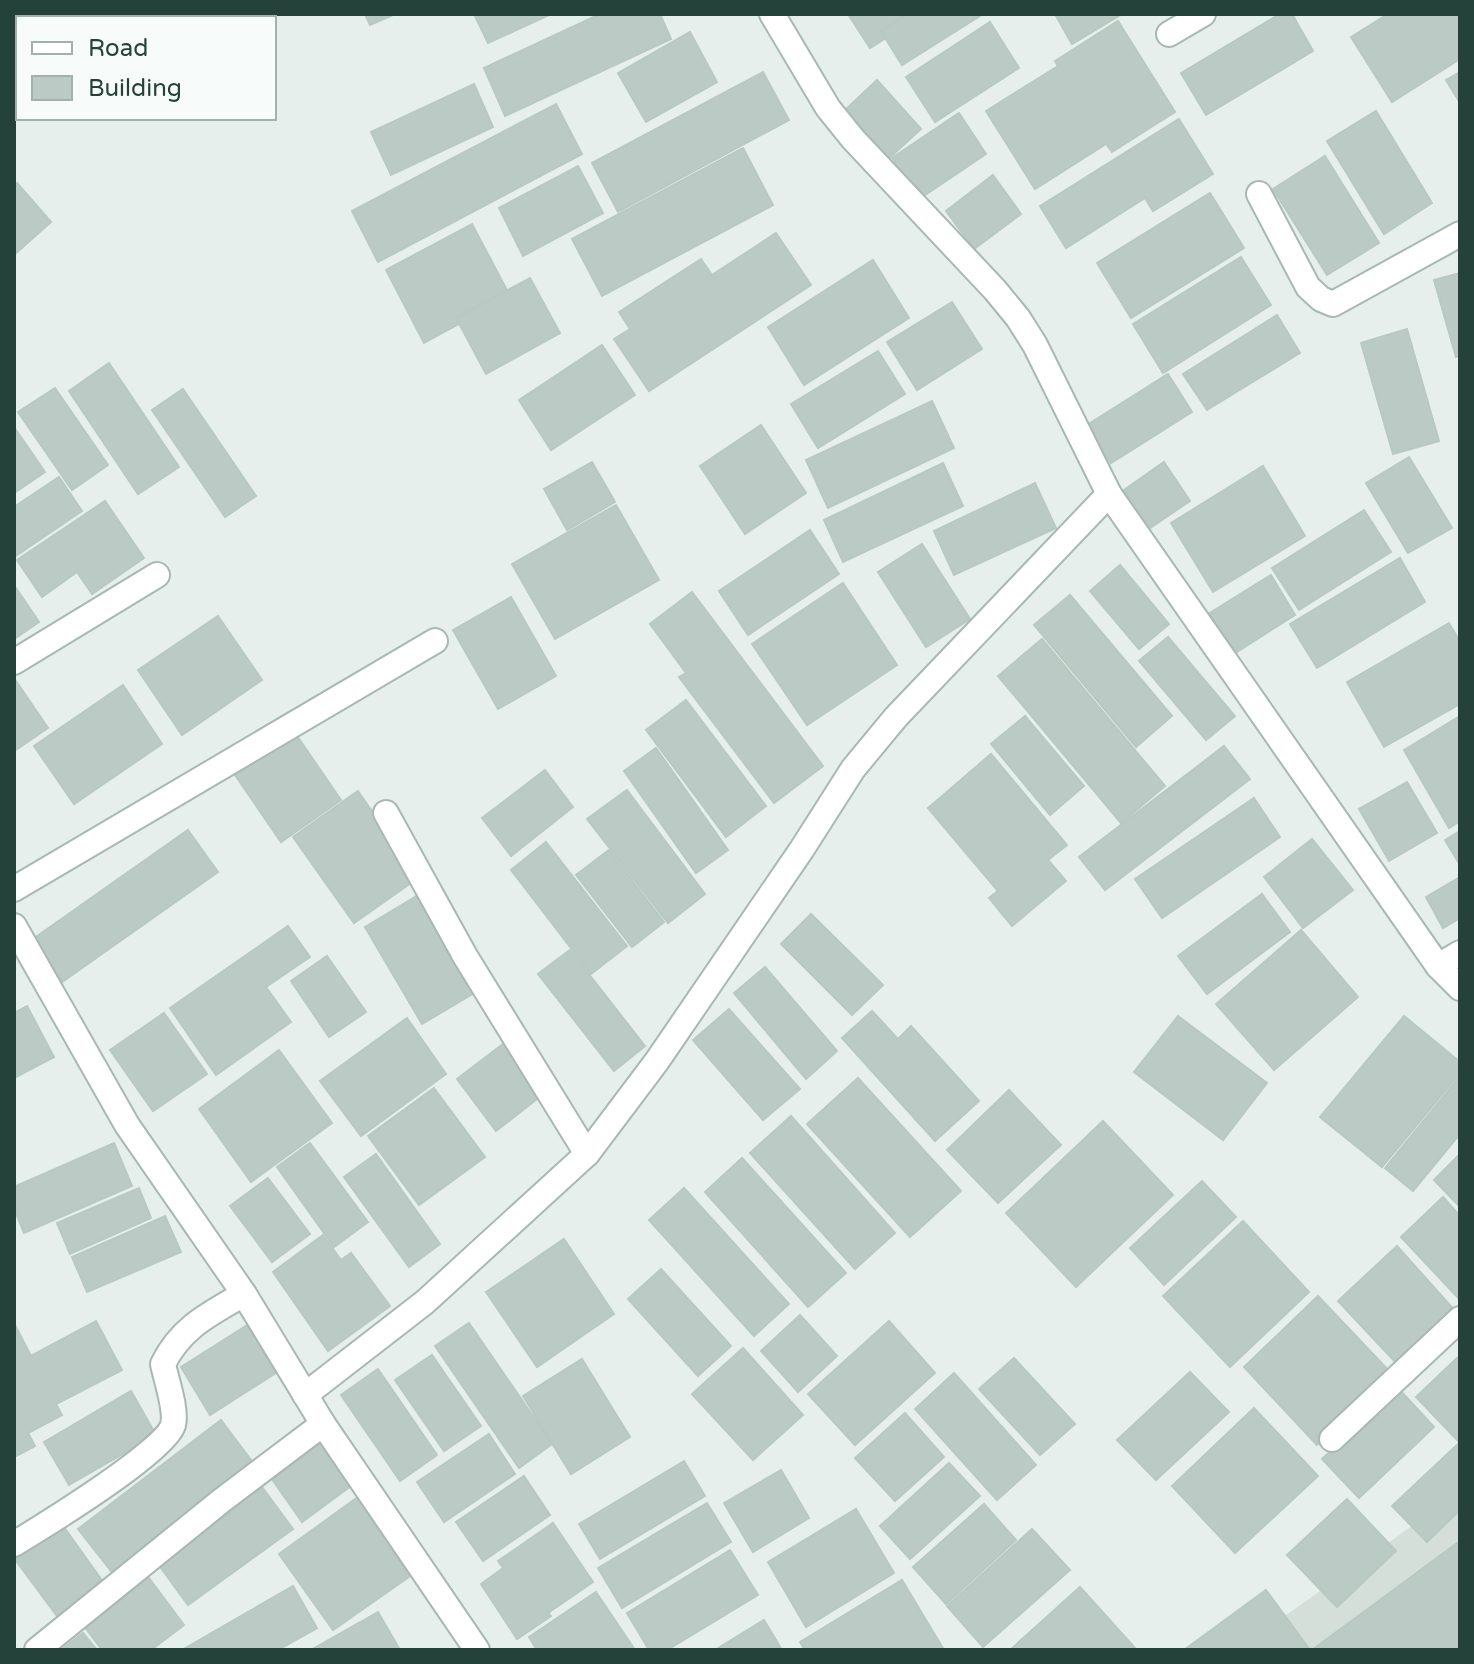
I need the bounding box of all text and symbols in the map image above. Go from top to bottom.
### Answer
legend [16,16,276,120]
text: Road [88,34,148,63]
text: Building [88,74,182,103]

